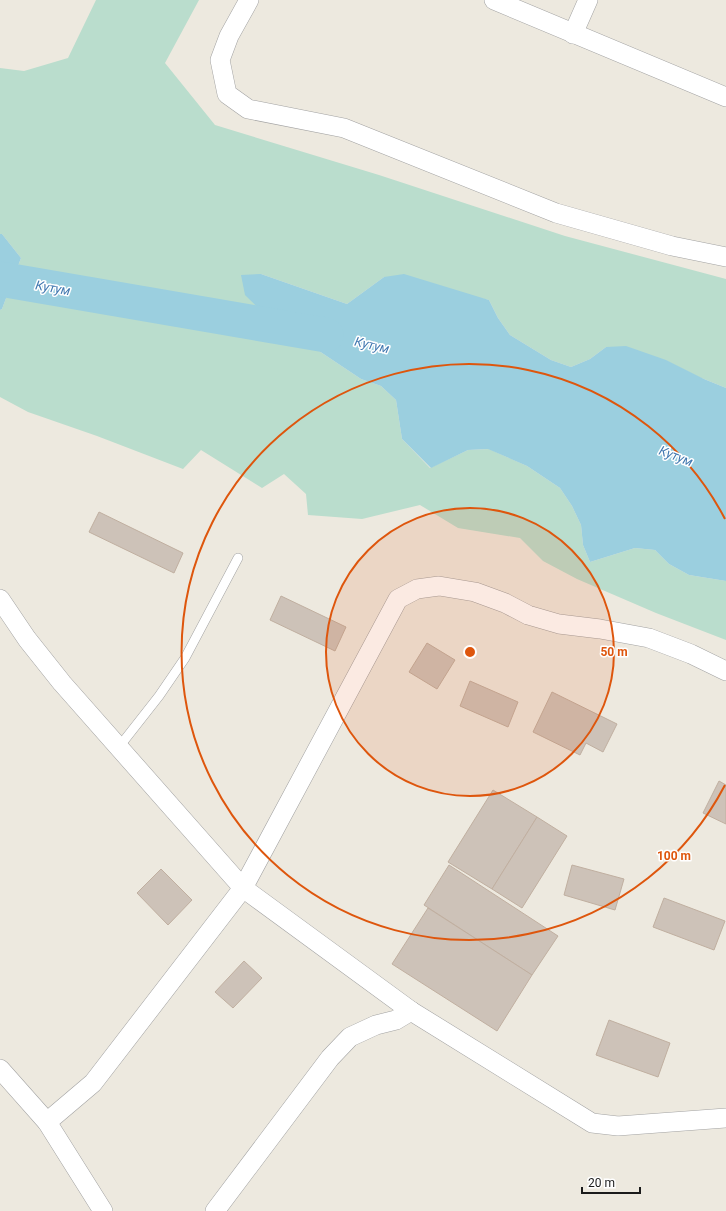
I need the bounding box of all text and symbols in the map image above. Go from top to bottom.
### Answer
water label: Кутум [34,278,72,298]
water label: Кутум [353,334,391,356]
water label: Кутум [657,443,695,469]
centre of rings [463,645,477,659]
text: 50 m [600,645,628,659]
text: 100 m [657,849,691,863]
scale bar [582,1169,640,1195]
text: 20 m [588,1176,615,1190]

